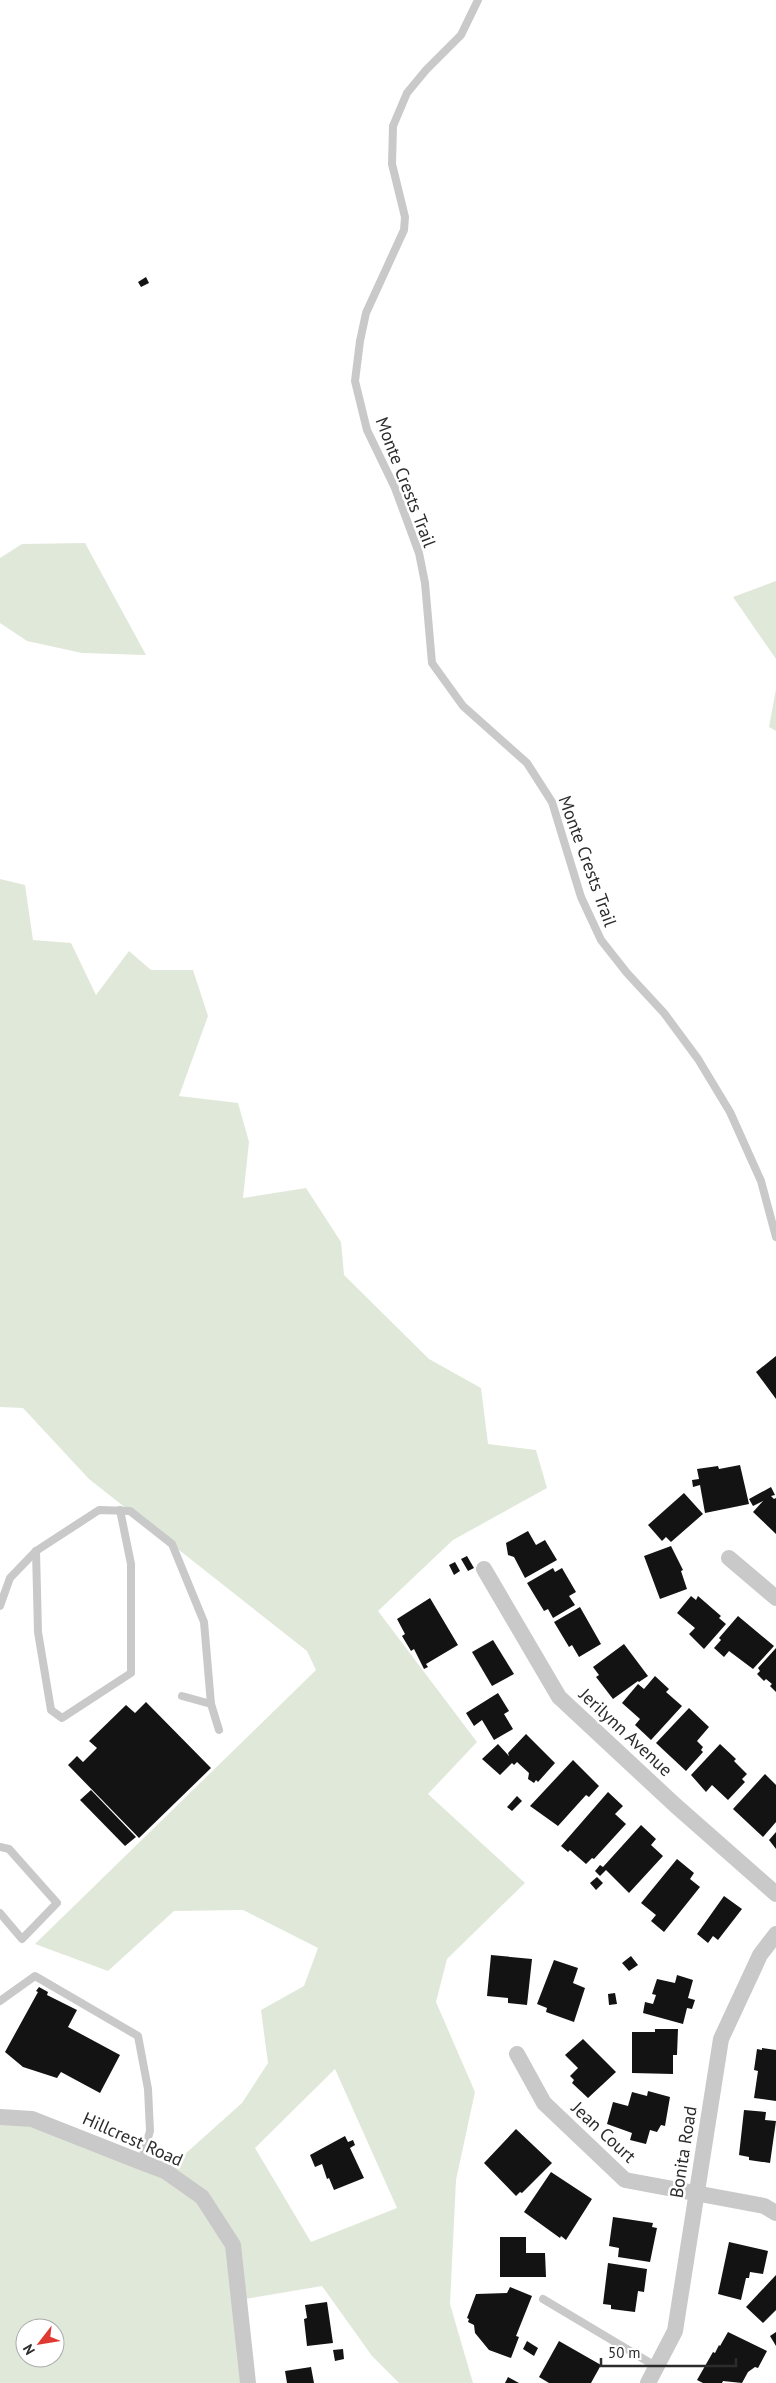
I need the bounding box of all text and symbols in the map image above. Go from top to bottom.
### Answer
street label: Monte Crests Trail [371,414,442,551]
street label: Monte Crests Trail [554,792,623,930]
street label: Jerilynn Avenue [574,1682,677,1781]
street label: Jean Court [566,2096,641,2168]
street label: Bonita Road [664,2104,702,2200]
street label: Hillcrest Road [79,2107,187,2171]
north arrow [15,2318,65,2368]
scale bar [601,2336,736,2368]
text: N [19,2341,39,2358]
text: 50 m [608,2343,641,2362]

